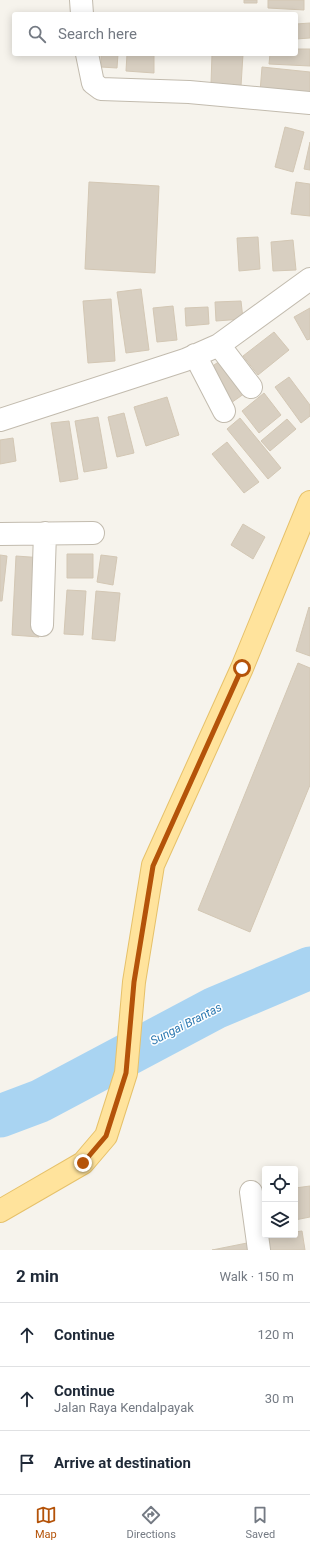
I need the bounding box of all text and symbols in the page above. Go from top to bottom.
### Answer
search box [12,12,298,56]
icon: search [26,23,48,45]
text: Search here [58,25,137,43]
route start [233,659,251,677]
water label: Sungai Brantas [148,1000,224,1048]
route end [74,1154,92,1172]
map controls [262,1166,298,1238]
button: locate [262,1166,298,1202]
button: layers [262,1202,298,1238]
text: 2 min [16,1266,59,1286]
text: Walk · 150 m [219,1269,294,1284]
icon: ahead [16,1324,38,1346]
text: Continue [54,1326,115,1344]
text: 120 m [257,1327,294,1342]
text: Continue [54,1382,115,1400]
icon: ahead [16,1388,38,1410]
text: 30 m [265,1391,294,1406]
text: Jalan Raya Kendalpayak [54,1400,194,1415]
icon: arrive [16,1452,38,1474]
text: Arrive at destination [54,1454,191,1472]
tab: Map [35,1504,57,1541]
tab: Directions [126,1504,176,1541]
tab: Saved [245,1504,275,1541]

